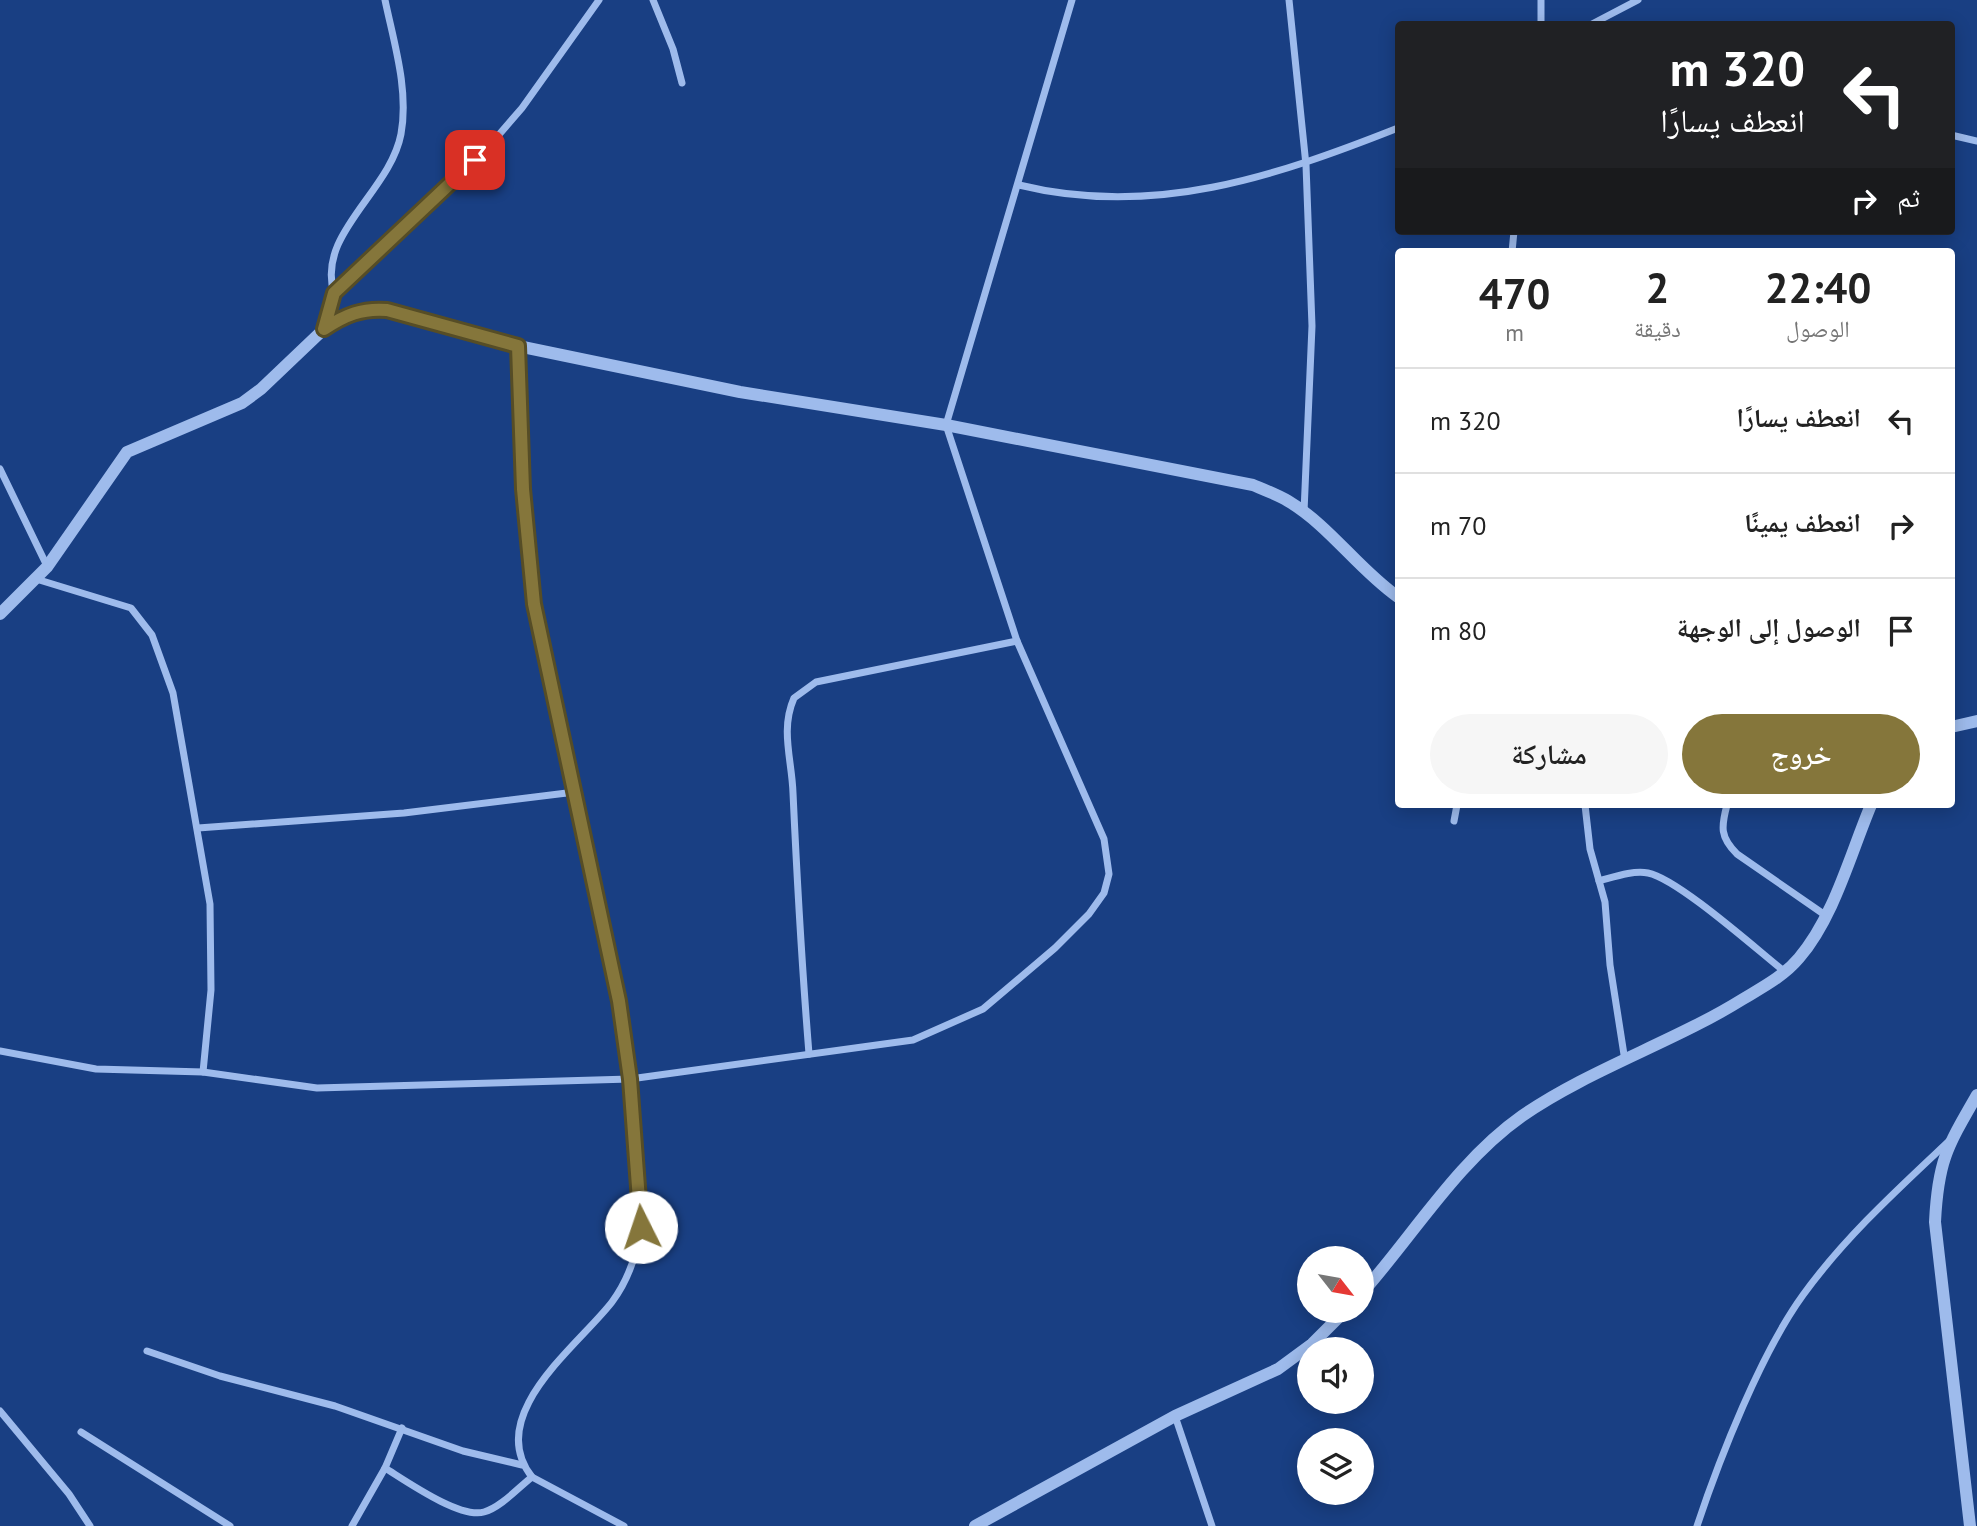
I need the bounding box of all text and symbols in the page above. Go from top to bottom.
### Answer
text: 320 m [1670,36,1805,100]
icon: left [1829,49,1920,140]
text: انعطف يسارًا [1660,99,1805,141]
pin [445,130,505,190]
icon: arrive [456,141,494,179]
text: ثم [1897,181,1920,214]
icon: right [1845,182,1883,220]
text: 2 [1646,260,1669,315]
text: 22:40 [1765,260,1871,315]
text: 470 [1479,266,1550,321]
text: دقيقة [1634,314,1681,343]
text: الوصول [1786,314,1850,343]
text: m [1505,318,1524,347]
text: انعطف يسارًا [1737,401,1861,434]
icon: left [1882,402,1920,440]
text: 320 m [1430,404,1501,437]
text: انعطف يمينًا [1744,506,1861,539]
icon: right [1882,507,1920,545]
text: 70 m [1430,509,1486,542]
text: الوصول إلى الوجهة [1677,611,1861,644]
icon: arrive [1882,612,1920,650]
text: 80 m [1430,614,1486,647]
button: مشاركة [1430,714,1668,794]
button: خروج [1682,714,1920,794]
position arrow [604,1190,678,1264]
north arrow [1297,1246,1374,1323]
map controls [1297,1246,1374,1505]
button: sound [1297,1337,1374,1414]
button: layers [1297,1428,1374,1505]

